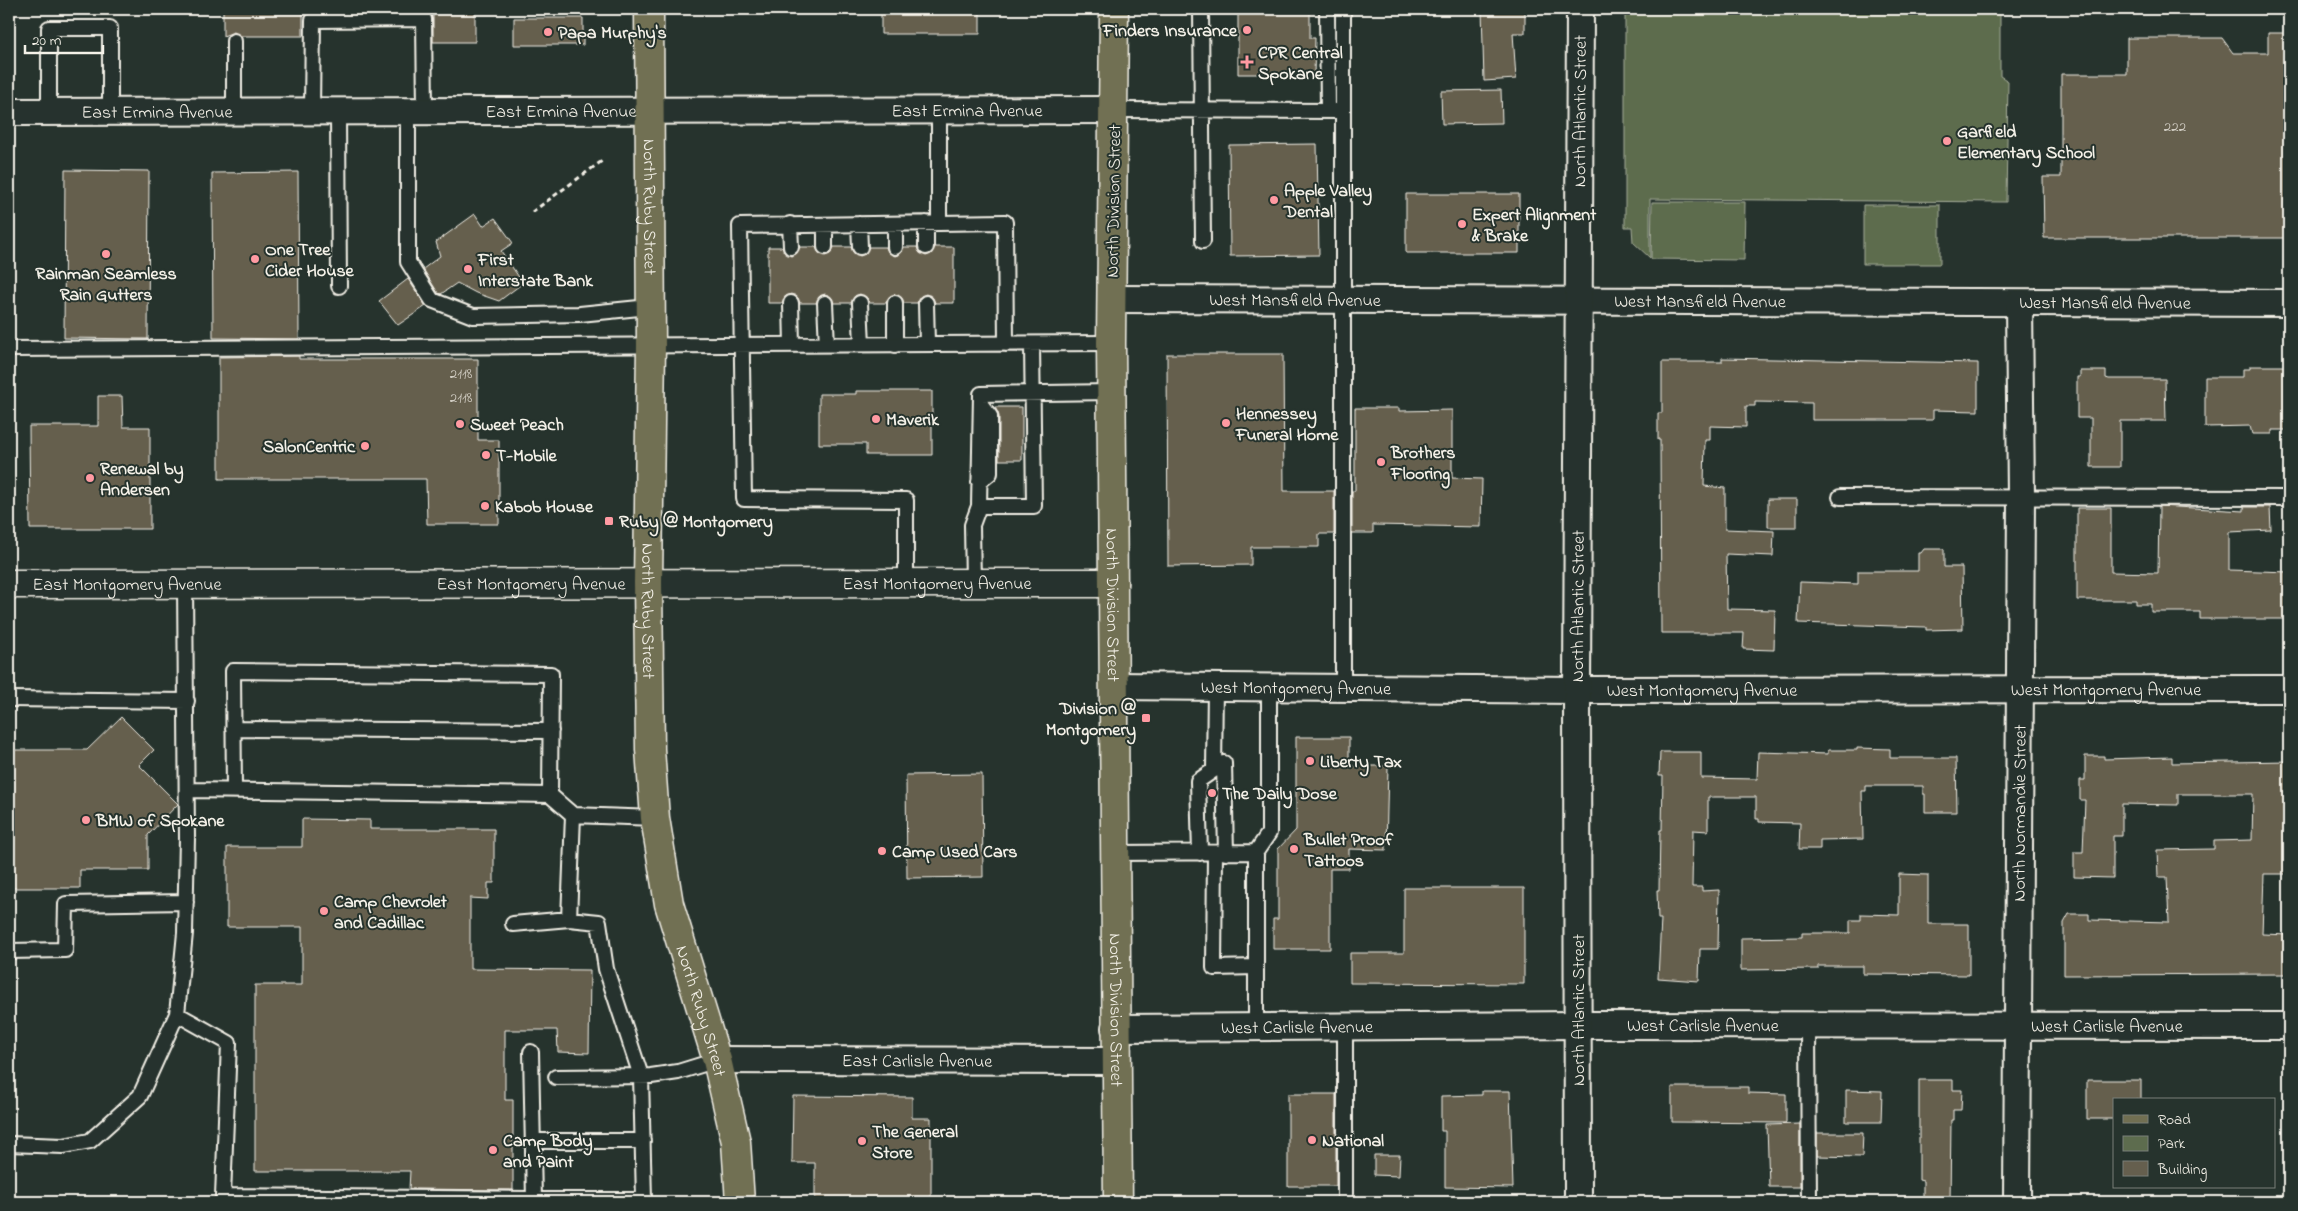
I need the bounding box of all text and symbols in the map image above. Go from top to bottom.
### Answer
place label: Finders Insurance [1102,19,1238,45]
place label: Papa Murphy's [558,21,667,48]
scale bar [25,22,102,54]
marker: Finders Insurance [1241,24,1253,36]
marker: Papa Murphy's [542,26,554,38]
text: 20 m [32,30,62,52]
street label: North Atlantic Street [1568,35,1595,187]
place label: CPR Central Spokane [1258,41,1343,88]
marker: CPR Central Spokane [1240,55,1254,69]
street label: East Ermina Avenue [891,99,1044,125]
street label: East Ermina Avenue [485,100,638,126]
street label: East Ermina Avenue [81,101,234,127]
house number: 222 [2164,116,2187,138]
place label: Garfield Elementary School [1957,120,2095,168]
street label: North Division Street [1101,124,1129,278]
marker: Garfield Elementary School [1941,135,1953,147]
street label: North Ruby Street [635,139,662,275]
place label: Apple Valley Dental [1283,179,1372,226]
marker: Apple Valley Dental [1268,194,1280,206]
place label: Expert Alignment & Brake [1471,203,1597,250]
marker: Expert Alignment & Brake [1456,218,1468,230]
place label: One Tree Cider House [265,238,355,285]
marker: Rainman Seamless Rain Gutters [100,248,112,260]
place label: First Interstate Bank [477,248,594,295]
marker: One Tree Cider House [249,253,261,265]
place label: Rainman Seamless Rain Gutters [35,262,177,309]
marker: First Interstate Bank [462,263,474,275]
street label: West Mansfield Avenue [1209,288,1382,315]
street label: West Mansfield Avenue [1614,290,1787,316]
street label: West Mansfield Avenue [2019,291,2192,318]
house number: 2118 [450,363,473,385]
house number: 2118 [450,387,473,409]
place label: Hennessey Funeral Home [1235,402,1339,449]
place label: Maverik [886,408,940,434]
place label: Sweet Peach [470,413,564,439]
marker: Maverik [870,413,882,425]
marker: Hennessey Funeral Home [1220,417,1232,429]
marker: Sweet Peach [454,418,466,430]
place label: SalonCentric [263,435,356,461]
marker: SalonCentric [359,440,371,452]
place label: Brothers Flooring [1390,441,1455,489]
place label: T-Mobile [496,444,558,470]
marker: T-Mobile [480,449,492,461]
marker: Brothers Flooring [1375,456,1387,468]
place label: Renewal by Andersen [100,457,184,504]
marker: Renewal by Andersen [84,472,96,484]
place label: Kabob House [495,495,594,521]
marker: Kabob House [479,500,491,512]
place label: Ruby @ Montgomery [619,510,773,537]
marker: Ruby @ Montgomery [603,515,615,527]
street label: North Division Street [1098,528,1125,682]
street label: North Atlantic Street [1566,530,1593,682]
street label: North Ruby Street [633,543,660,679]
street label: East Montgomery Avenue [436,572,627,600]
street label: East Montgomery Avenue [842,572,1033,599]
street label: East Montgomery Avenue [32,573,223,600]
street label: West Montgomery Avenue [1201,676,1392,703]
street label: West Montgomery Avenue [2011,678,2202,705]
street label: West Montgomery Avenue [1607,679,1798,706]
place label: Division @ Montgomery [1046,697,1136,745]
marker: Division @ Montgomery [1140,712,1152,724]
street label: North Normandie Street [2008,724,2035,902]
place label: Liberty Tax [1320,750,1402,777]
marker: Liberty Tax [1304,755,1316,767]
place label: The Daily Dose [1222,782,1338,809]
marker: The Daily Dose [1206,787,1218,799]
place label: BMW of Spokane [95,809,225,835]
marker: BMW of Spokane [80,814,92,826]
place label: Bullet Proof Tattoos [1303,828,1394,875]
place label: Camp Used Cars [892,840,1017,866]
marker: Bullet Proof Tattoos [1288,843,1300,855]
marker: Camp Used Cars [876,845,888,857]
place label: Camp Chevrolet and Cadillac [334,890,448,937]
marker: Camp Chevrolet and Cadillac [318,905,330,917]
street label: North Division Street [1101,933,1128,1087]
street label: North Atlantic Street [1567,934,1593,1086]
street label: North Ruby Street [668,943,731,1079]
street label: West Carlisle Avenue [1627,1014,1780,1040]
street label: West Carlisle Avenue [1221,1015,1374,1042]
street label: West Carlisle Avenue [2031,1015,2184,1041]
street label: East Carlisle Avenue [842,1049,993,1076]
legend [2113,1098,2276,1188]
text: Road [2158,1109,2191,1131]
place label: The General Store [872,1120,958,1167]
place label: Camp Body and Paint [503,1129,592,1176]
place label: National [1322,1129,1384,1155]
text: Park [2158,1133,2186,1155]
marker: National [1306,1134,1318,1146]
marker: The General Store [856,1135,868,1147]
marker: Camp Body and Paint [487,1144,499,1156]
text: Building [2157,1159,2207,1182]

